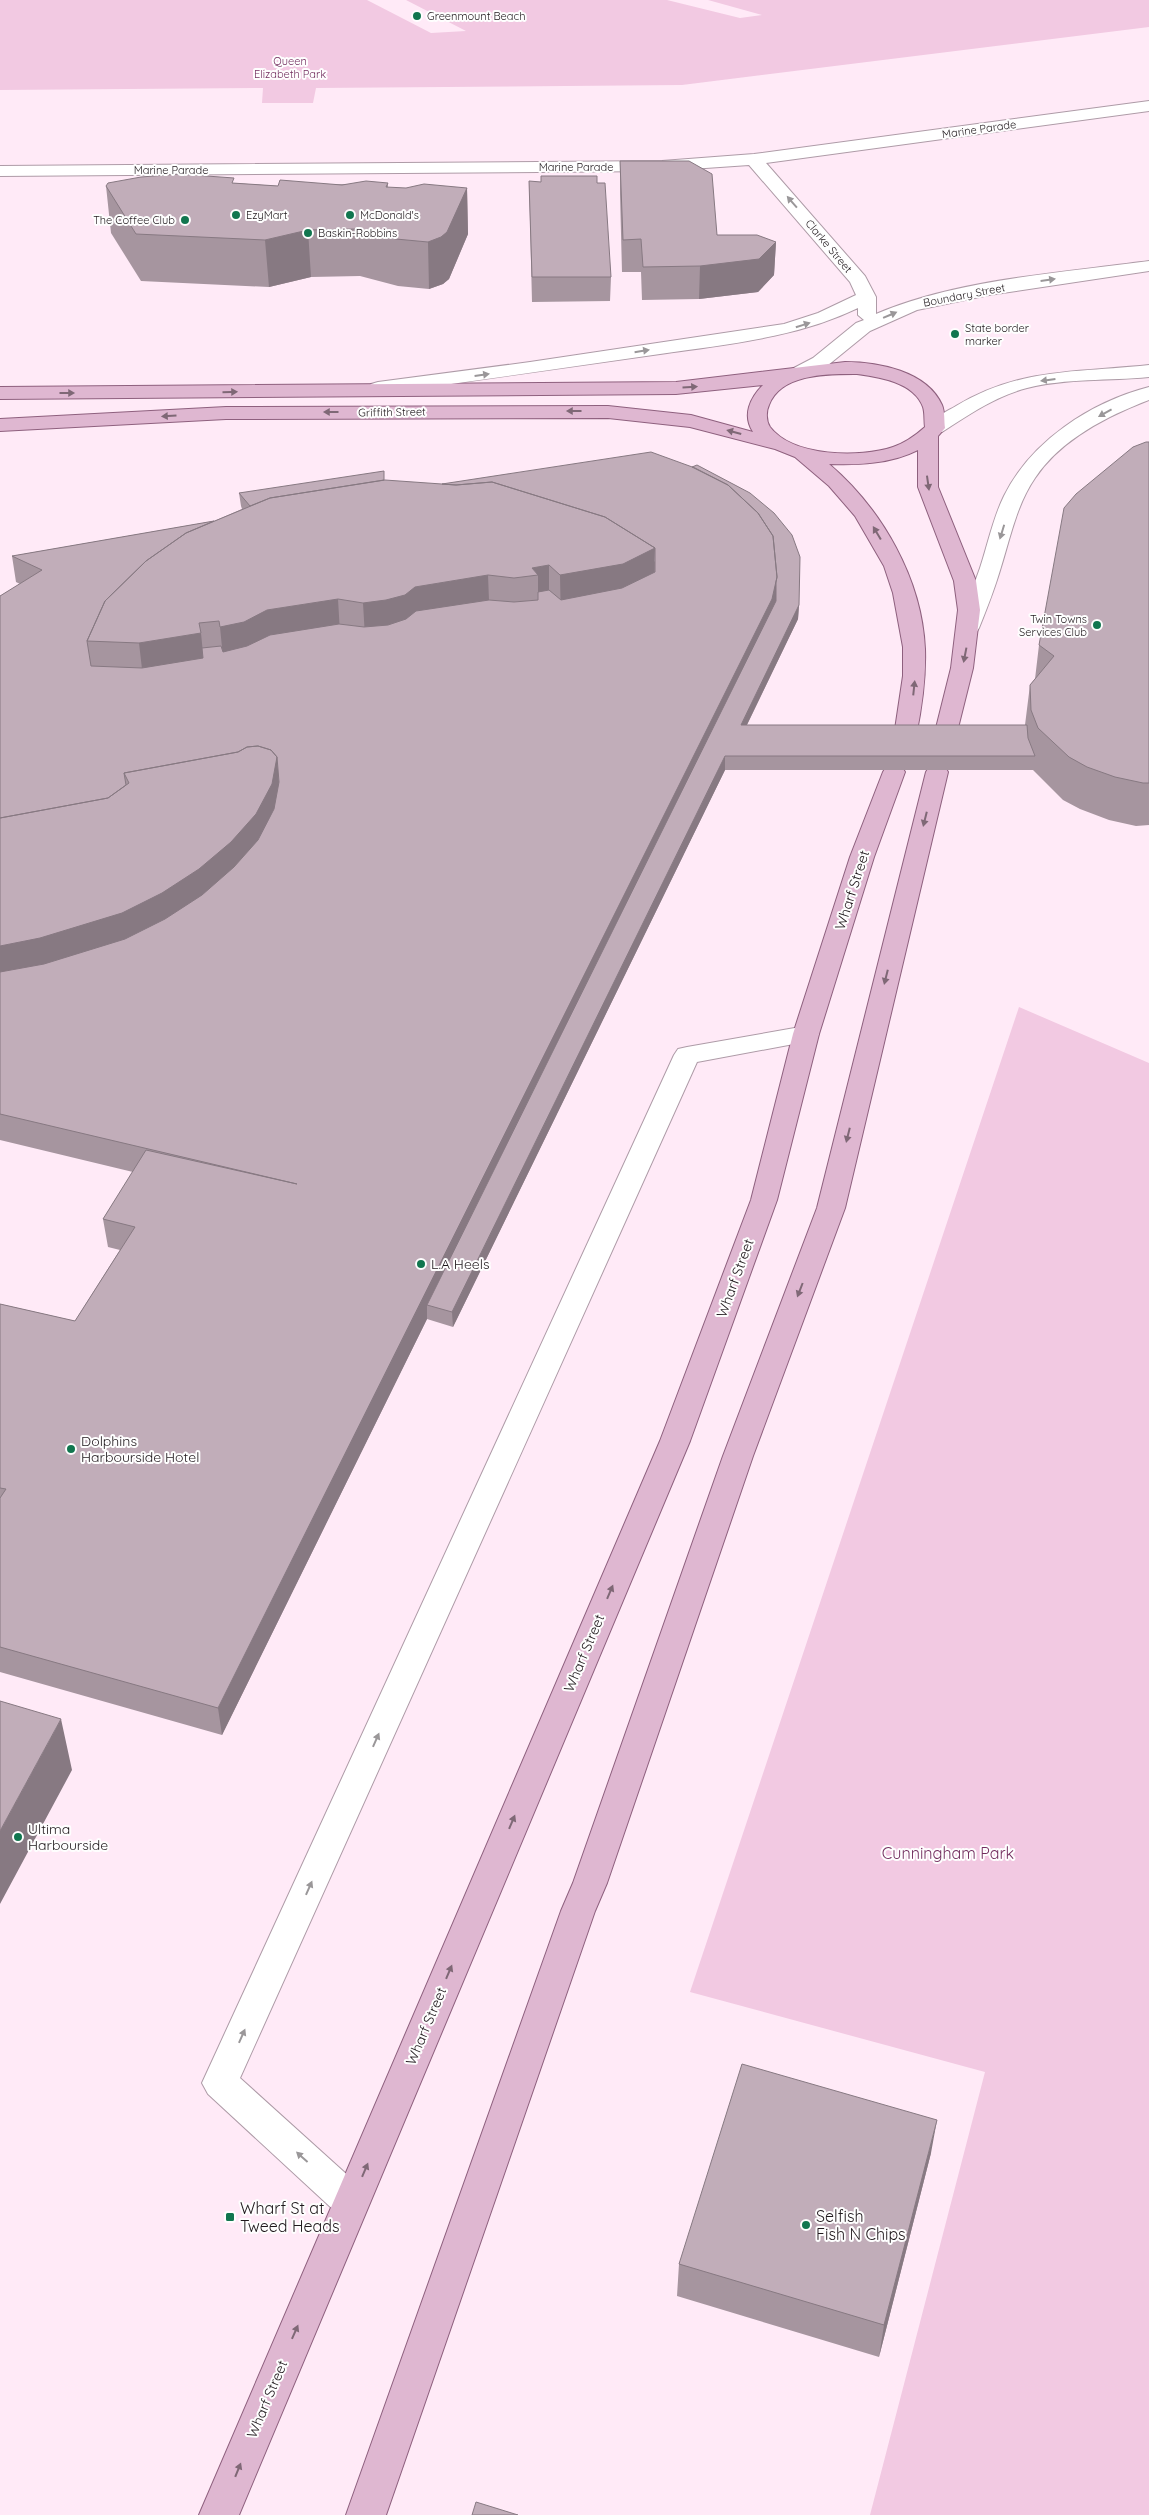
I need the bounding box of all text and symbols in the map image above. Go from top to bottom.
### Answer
place label: Greenmount Beach [427,9,525,23]
marker: Greenmount Beach [411,10,423,22]
park label: Queen Elizabeth Park [254,54,326,81]
street label: Marine Parade [941,117,1017,141]
street label: Marine Parade [539,160,613,174]
street label: Marine Parade [134,163,208,177]
one-way arrow [786,196,797,209]
place label: EzyMart [246,208,288,222]
place label: McDonald's [360,208,419,222]
marker: EzyMart [230,209,242,221]
marker: McDonald's [344,209,356,221]
place label: The Coffee Club [93,213,175,227]
marker: The Coffee Club [179,214,191,226]
street label: Clarke Street [803,216,856,276]
place label: Baskin-Robbins [318,226,397,240]
marker: Baskin-Robbins [302,227,314,239]
one-way arrow [1040,276,1056,284]
street label: Boundary Street [922,280,1006,310]
one-way arrow [883,310,897,318]
one-way arrow [795,320,810,328]
place label: State border marker [965,321,1030,348]
marker: State border marker [949,328,961,340]
one-way arrow [635,347,651,355]
one-way arrow [474,371,490,379]
one-way arrow [1040,376,1056,384]
one-way arrow [682,382,698,390]
one-way arrow [222,388,238,396]
one-way arrow [60,389,76,397]
street label: Griffith Street [358,404,426,420]
one-way arrow [565,407,581,415]
one-way arrow [323,408,339,416]
one-way arrow [1098,409,1112,418]
one-way arrow [161,413,177,421]
one-way arrow [727,427,742,435]
one-way arrow [925,475,933,491]
one-way arrow [998,524,1006,539]
one-way arrow [872,527,881,540]
place label: Twin Towns Services Club [1019,612,1087,639]
marker: Twin Towns Services Club [1091,619,1103,631]
one-way arrow [960,648,968,664]
one-way arrow [910,680,918,696]
one-way arrow [921,812,929,827]
street label: Wharf Street [831,848,873,932]
one-way arrow [882,970,890,985]
one-way arrow [844,1128,852,1143]
street label: Wharf Street [712,1236,758,1320]
place label: L.A Heels [431,1255,490,1273]
marker: L.A Heels [415,1258,427,1270]
one-way arrow [796,1283,804,1298]
place label: Dolphins Harbourside Hotel [81,1432,199,1466]
marker: Dolphins Harbourside Hotel [65,1443,77,1455]
one-way arrow [607,1585,615,1599]
street label: Wharf Street [560,1611,608,1694]
one-way arrow [372,1733,380,1747]
one-way arrow [509,1815,517,1830]
place label: Ultima Harbourside [28,1820,108,1854]
marker: Ultima Harbourside [12,1831,24,1843]
park label: Cunningham Park [882,1843,1014,1863]
one-way arrow [305,1881,313,1895]
one-way arrow [445,1965,453,1979]
street label: Wharf Street [402,1984,450,2067]
one-way arrow [238,2029,246,2043]
one-way arrow [295,2152,308,2163]
one-way arrow [361,2163,369,2177]
place label: Wharf St at Tweed Heads [240,2198,339,2236]
place label: Selfish Fish N Chips [816,2206,906,2244]
marker: Wharf St at Tweed Heads [224,2211,236,2223]
marker: Selfish Fish N Chips [800,2219,812,2231]
one-way arrow [292,2325,300,2339]
street label: Wharf Street [243,2357,291,2440]
one-way arrow [234,2463,242,2477]

